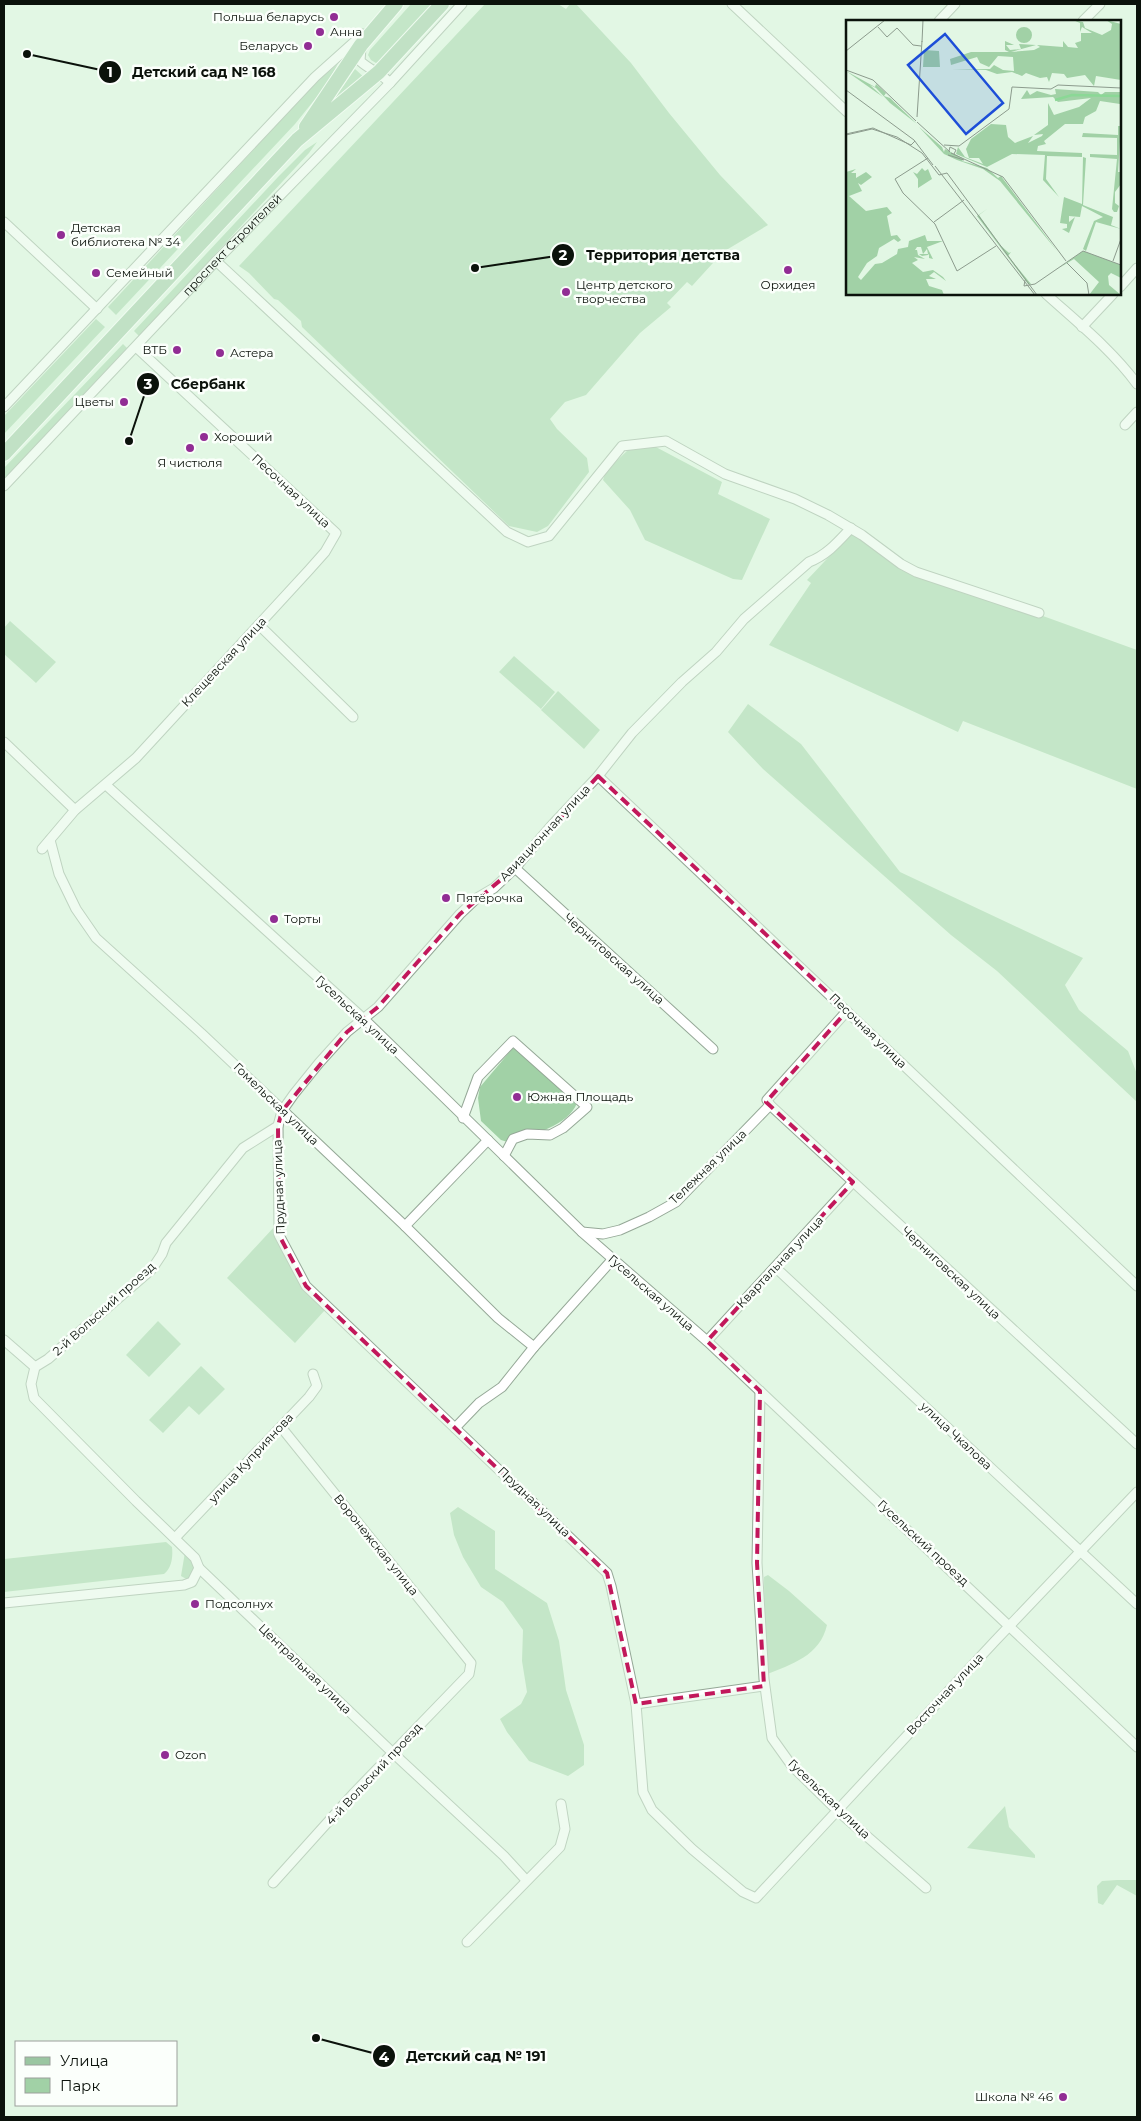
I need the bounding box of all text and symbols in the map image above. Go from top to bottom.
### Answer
place label: Польша беларусь [213,9,324,24]
marker: Польша беларусь [328,11,340,23]
inset map [846,20,1121,295]
place label: Анна [330,24,362,39]
marker: Анна [314,26,326,38]
place label: Беларусь [239,38,298,53]
marker: Беларусь [302,40,314,52]
callout: Детский сад № 168 [97,58,286,87]
text: 1 [107,62,113,81]
text: Детский сад № 168 [132,63,276,81]
street label: проспект Строителей [179,190,285,299]
place label: Детская библиотека № 34 [71,220,180,249]
marker: Детская библиотека № 34 [55,229,67,241]
callout: Территория детства [551,240,750,269]
text: 2 [559,245,568,264]
text: Территория детства [586,246,740,264]
marker: Орхидея [782,264,794,276]
place label: Семейный [106,265,173,280]
marker: Семейный [90,267,102,279]
place label: Центр детского творчества [576,277,673,306]
place label: Орхидея [760,277,816,292]
marker: Центр детского творчества [560,286,572,298]
place label: ВТБ [142,342,167,357]
marker: ВТБ [171,344,183,356]
place label: Астера [230,345,274,360]
marker: Астера [214,347,226,359]
callout: Сбербанк [135,370,255,399]
text: 3 [143,374,153,393]
text: Сбербанк [171,375,245,393]
place label: Цветы [75,394,114,409]
marker: Цветы [118,396,130,408]
place label: Хороший [214,429,273,444]
marker: Хороший [198,431,210,443]
marker: Я чистюля [184,442,196,454]
street label: Песочная улица [249,450,334,531]
place label: Я чистюля [158,455,222,470]
street label: Клещевская улица [178,614,269,710]
street label: Авиационная улица [496,781,593,884]
place label: Пятёрочка [456,890,523,905]
marker: Пятёрочка [440,892,452,904]
street label: Черниговская улица [561,910,667,1008]
place label: Торты [284,911,321,926]
marker: Торты [268,913,280,925]
street label: Гусельская улица [312,972,402,1057]
street label: Песочная улица [827,990,910,1071]
street label: Гомельская улица [231,1059,322,1148]
place label: Южная Площадь [527,1089,633,1104]
marker: Южная Площадь [511,1091,523,1103]
street label: Тележная улица [666,1126,749,1207]
street label: Прудная улица [269,1139,288,1235]
street label: Квартальная улица [733,1212,826,1311]
street label: Черниговская улица [899,1223,1004,1322]
street label: Гусельская улица [605,1251,697,1334]
street label: 2-й Вольский проезд [49,1259,158,1359]
street label: улица Чкалова [917,1398,995,1473]
street label: улица Куприянова [204,1410,296,1506]
street label: Прудная улица [495,1463,574,1540]
street label: Воронежская улица [331,1491,422,1598]
street label: Гусельский проезд [875,1497,972,1589]
place label: Подсолнух [205,1596,274,1611]
marker: Подсолнух [189,1598,201,1610]
street label: Центральная улица [256,1620,355,1717]
street label: Восточная улица [903,1650,986,1738]
street label: 4-й Вольский проезд [322,1719,425,1828]
place label: Ozon [175,1747,207,1762]
marker: Ozon [159,1749,171,1761]
street label: Гусельская улица [785,1755,874,1842]
legend [15,2041,178,2106]
callout: Детский сад № 191 [371,2042,556,2071]
text: 4 [379,2047,390,2066]
text: Детский сад № 191 [406,2047,546,2065]
text: Улица [60,2051,108,2070]
text: Парк [60,2076,100,2095]
place label: Школа № 46 [975,2089,1053,2104]
marker: Школа № 46 [1057,2091,1069,2103]

